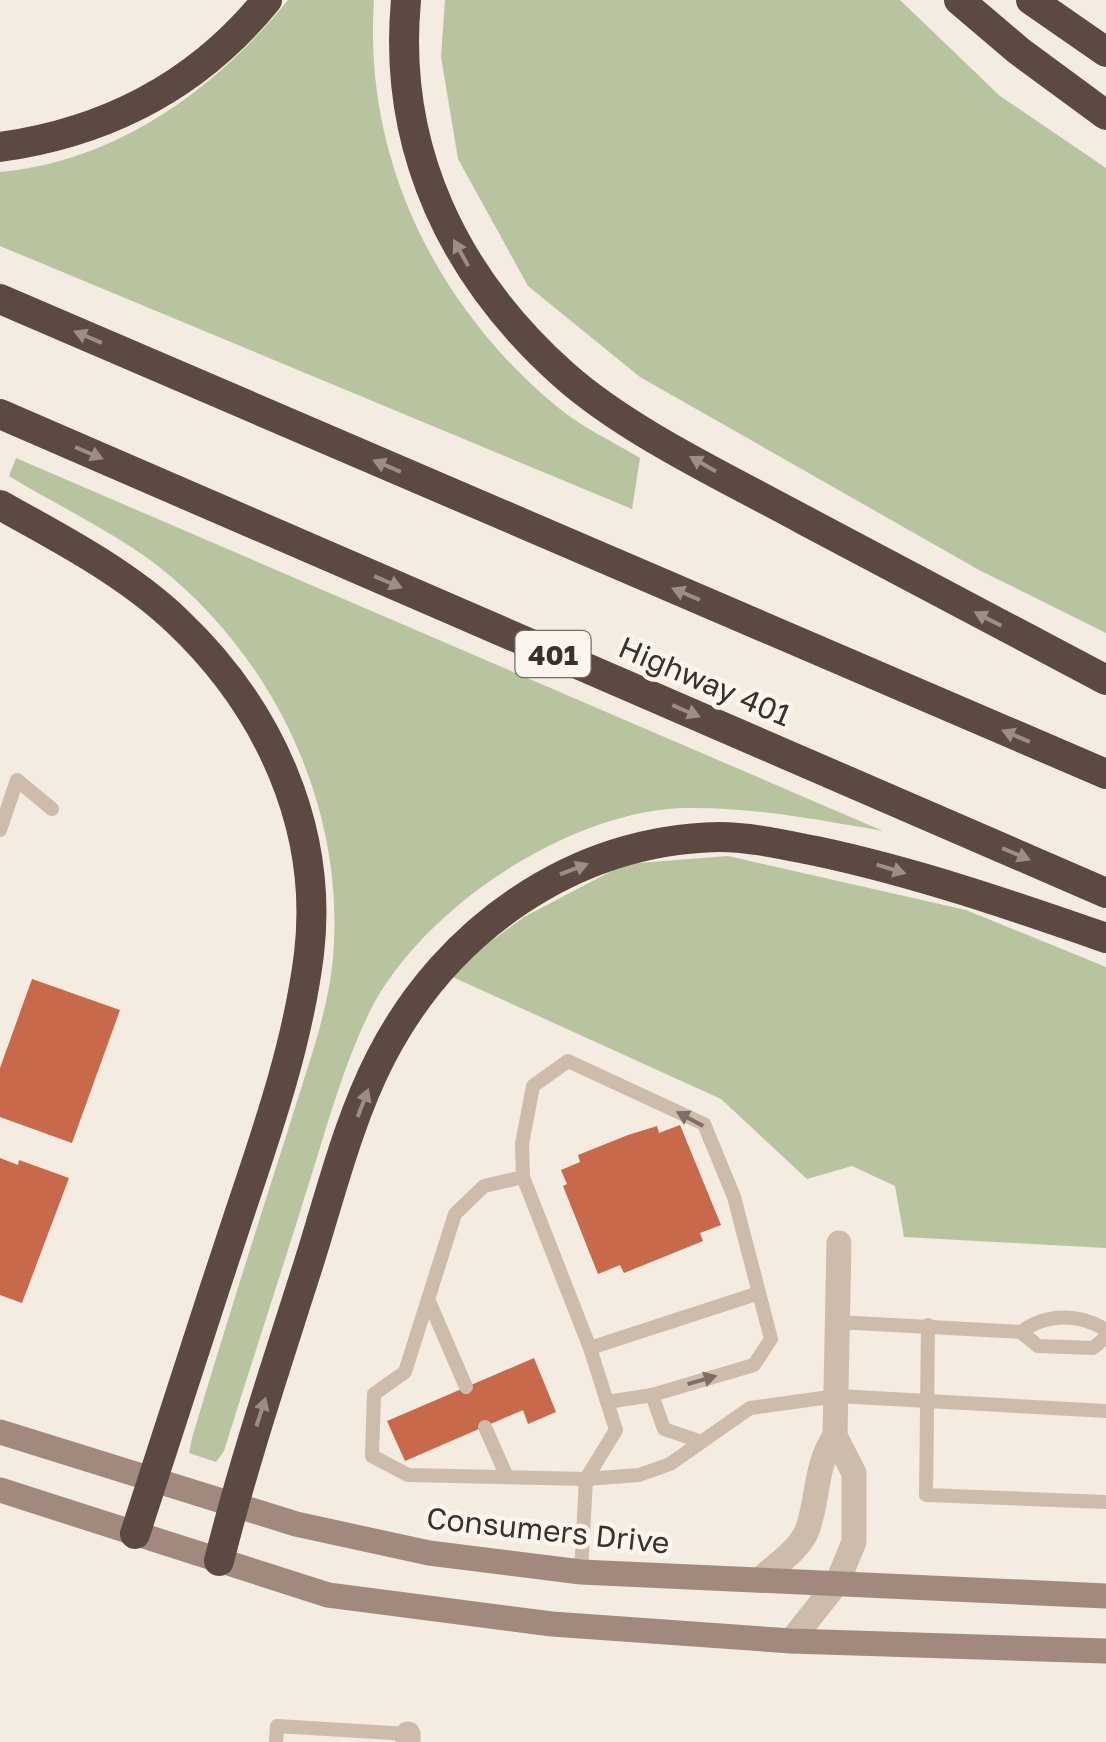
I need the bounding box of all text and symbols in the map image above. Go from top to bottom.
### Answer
one-way arrow [453,239,471,267]
one-way arrow [73,329,103,345]
one-way arrow [75,445,104,461]
one-way arrow [689,455,717,473]
one-way arrow [372,458,402,474]
one-way arrow [373,574,403,590]
one-way arrow [671,586,701,602]
one-way arrow [974,611,1003,628]
street label: Highway 401 [614,629,796,733]
road number: 401 [516,631,590,677]
one-way arrow [671,703,701,719]
one-way arrow [1001,728,1031,744]
one-way arrow [1001,846,1031,862]
one-way arrow [560,861,590,876]
one-way arrow [877,862,907,877]
one-way arrow [355,1088,371,1118]
one-way arrow [676,1111,704,1128]
one-way arrow [687,1372,718,1387]
one-way arrow [255,1397,270,1427]
street label: Consumers Drive [425,1499,671,1561]

